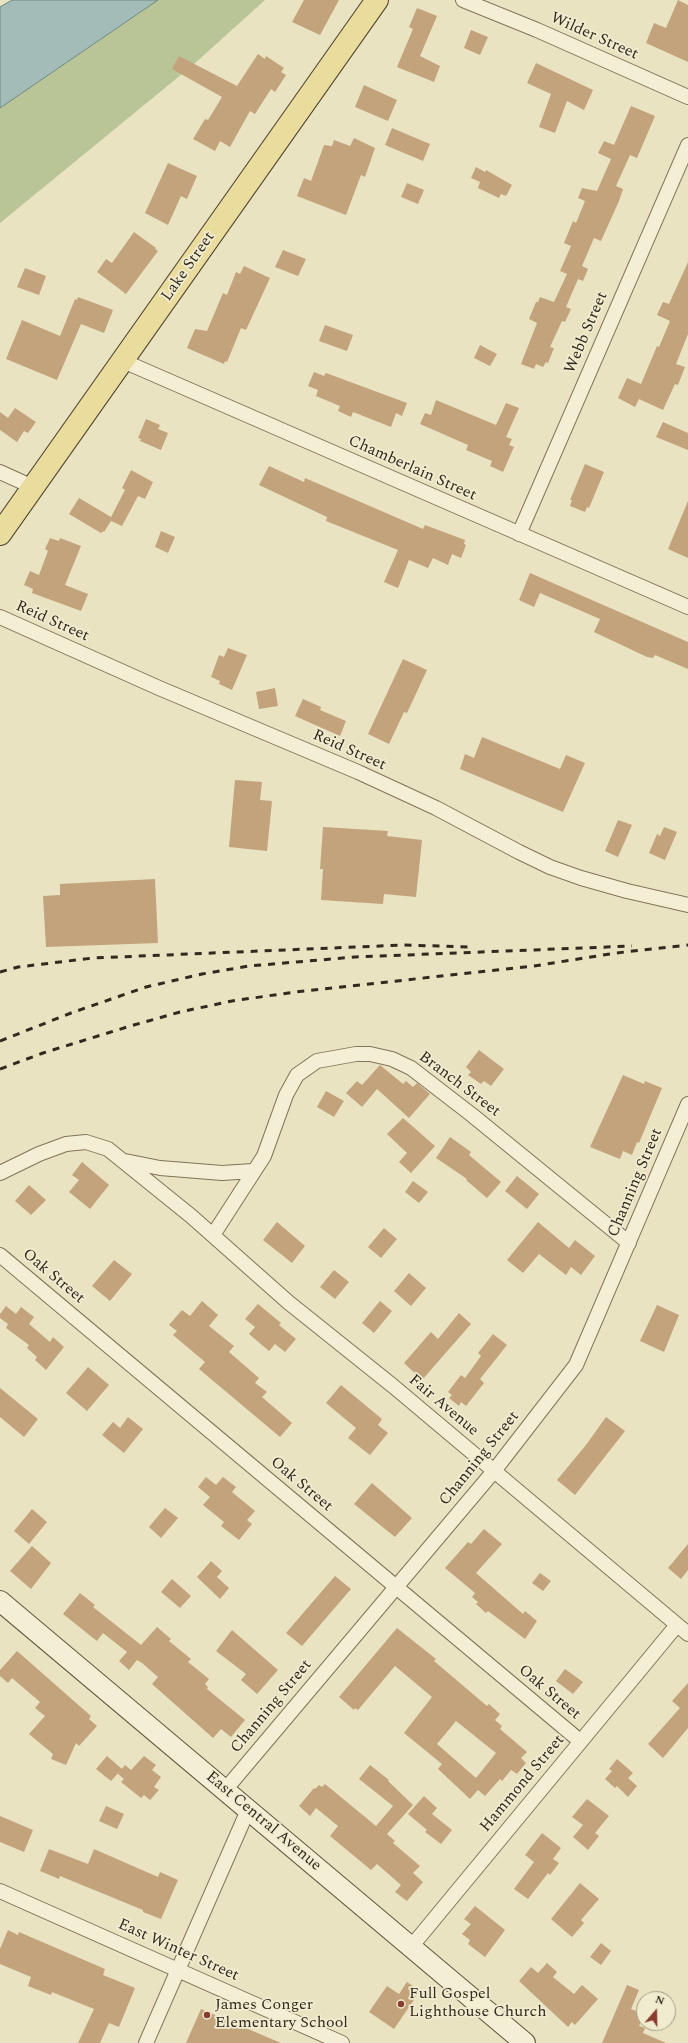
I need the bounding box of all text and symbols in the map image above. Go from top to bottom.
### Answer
street label: Wilder Street [547,9,641,65]
street label: Lake Street [158,229,220,305]
street label: Webb Street [561,289,613,377]
street label: Chamberlain Street [345,432,479,506]
street label: Reid Street [12,597,92,647]
street label: Reid Street [309,726,389,776]
street label: Branch Street [414,1048,504,1122]
street label: Channing Street [604,1126,668,1240]
street label: Oak Street [18,1245,88,1309]
street label: Fair Avenue [404,1371,482,1441]
street label: Channing Street [436,1408,524,1510]
street label: Oak Street [266,1453,336,1517]
street label: Channing Street [227,1656,317,1758]
street label: Oak Street [514,1661,584,1725]
street label: Hammond Street [477,1731,569,1837]
street label: East Central Avenue [201,1768,325,1876]
street label: East Winter Street [115,1916,241,1986]
place label: Full Gospel Lighthouse Church [409,1985,546,2023]
north arrow [636,1991,676,2031]
text: N [653,1991,667,2010]
place label: James Conger Elementary School [215,1996,348,2034]
marker: Full Gospel Lighthouse Church [396,1999,406,2009]
marker: James Conger Elementary School [202,2010,212,2020]

